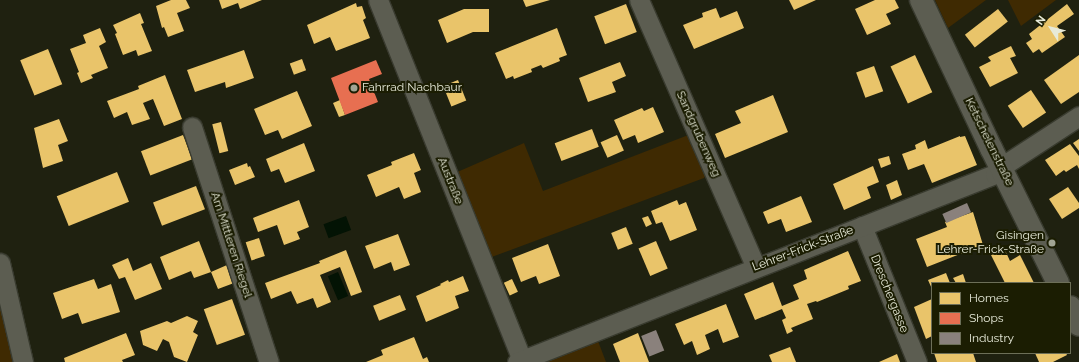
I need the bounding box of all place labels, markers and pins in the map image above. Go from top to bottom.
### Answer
place label: Fahrrad Nachbaur [362,81,462,95]
marker: Fahrrad Nachbaur [349,83,359,93]
place label: Gisingen Lehrer-Frick-Straße [937,229,1044,257]
marker: Gisingen Lehrer-Frick-Straße [1047,238,1057,248]

